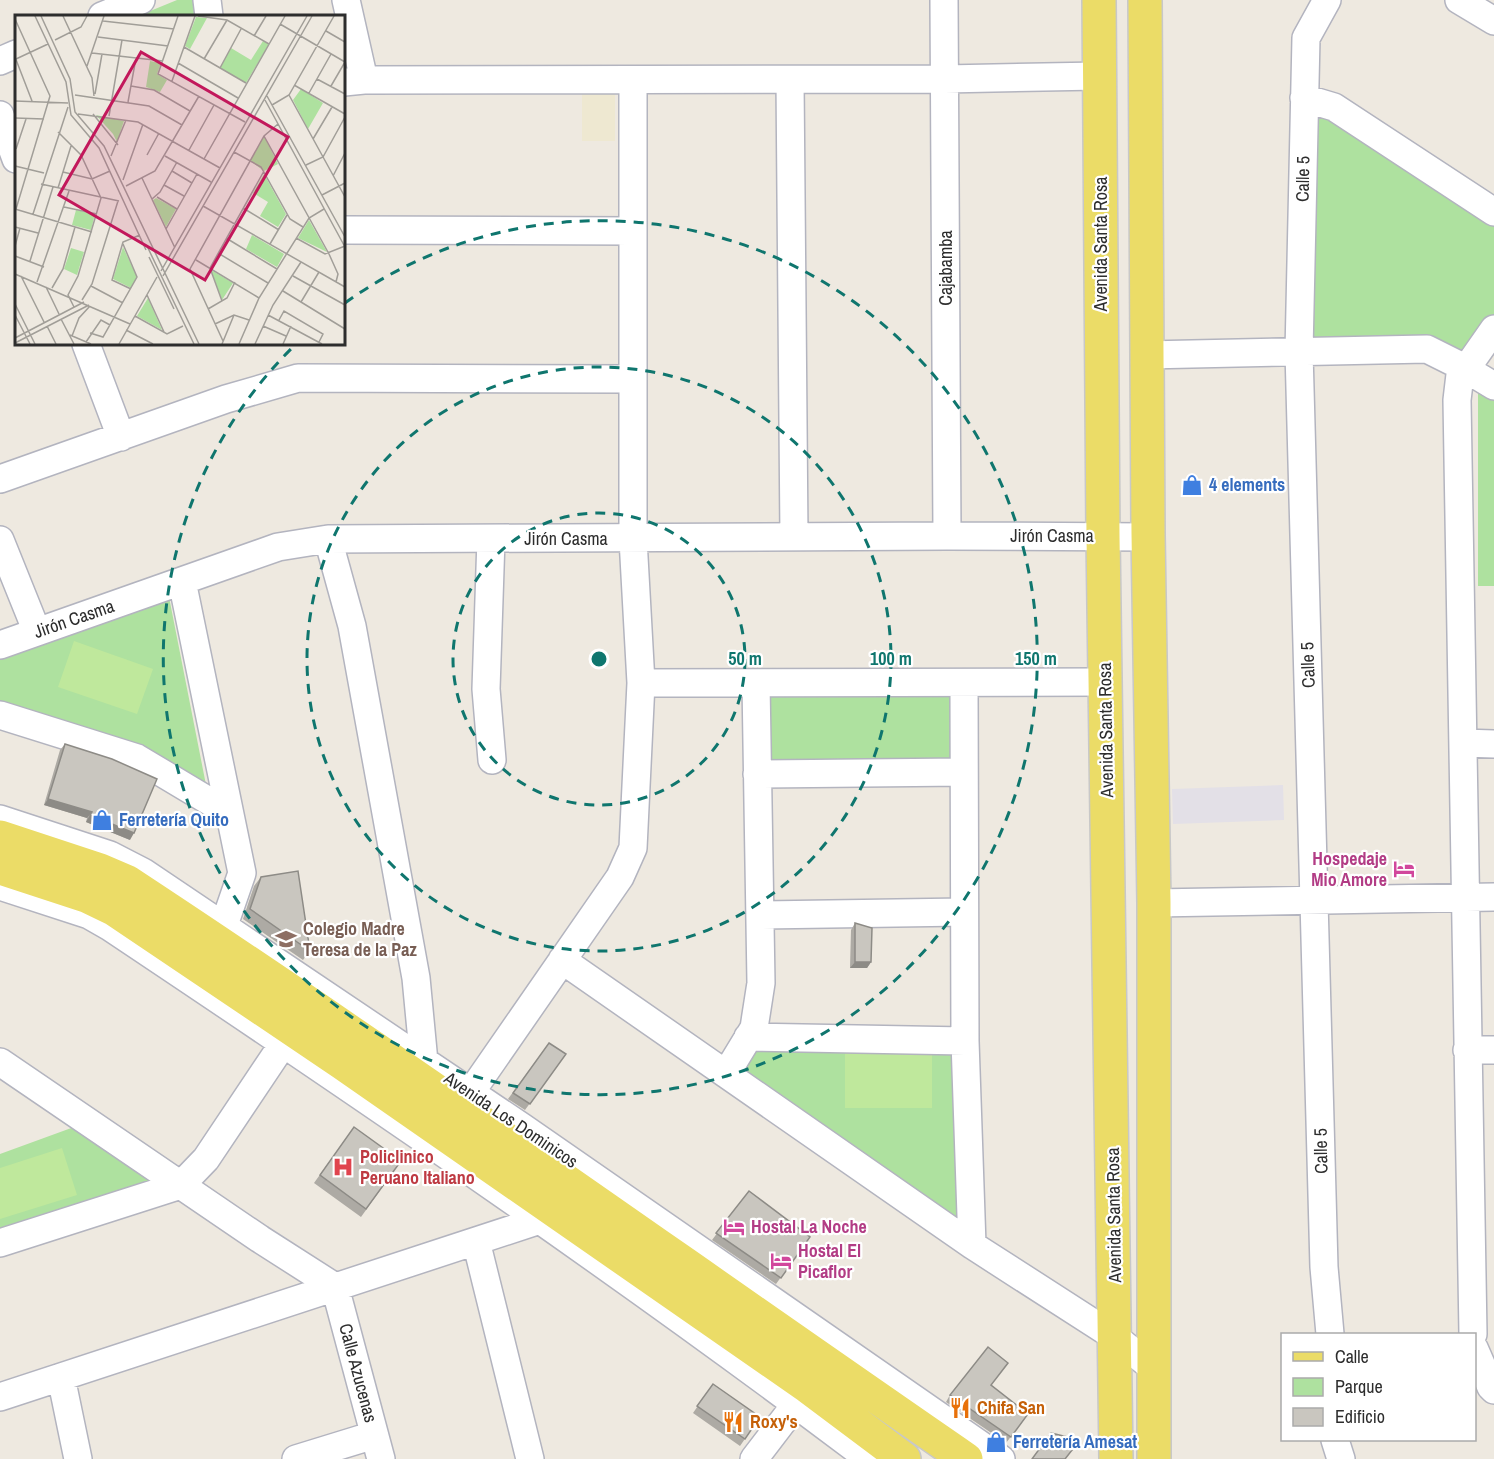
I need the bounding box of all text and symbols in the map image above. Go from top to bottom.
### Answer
inset map [15,15,345,345]
street label: Calle 5 [1290,156,1315,202]
street label: Avenida Santa Rosa [1088,176,1113,313]
street label: Cajabamba [933,230,958,306]
place label: 4 elements [1209,472,1285,497]
shop icon: 4 elements [1180,473,1204,497]
street label: Jirón Casma [1010,523,1094,548]
street label: Jirón Casma [524,526,608,551]
street label: Jirón Casma [30,593,117,644]
street label: Calle 5 [1294,642,1321,688]
text: 50 m [728,646,762,671]
text: 100 m [870,646,912,671]
text: 150 m [1015,646,1057,671]
centre of rings [589,649,609,669]
street label: Avenida Santa Rosa [1092,662,1119,799]
place label: Ferretería Quito [119,807,229,832]
shop icon: Ferretería Quito [90,808,114,832]
place label: Hospedaje Mio Amore [1311,846,1387,892]
hotel icon: Hospedaje Mio Amore [1392,857,1416,881]
place label: Colegio Madre Teresa de la Paz [303,916,417,962]
school or university icon: Colegio Madre Teresa de la Paz [274,927,298,951]
street label: Avenida Los Dominicos [439,1065,583,1174]
street label: Calle 5 [1308,1128,1333,1174]
place label: Policlinico Peruano Italiano [360,1144,475,1190]
street label: Avenida Santa Rosa [1100,1147,1127,1284]
hospital icon: Policlinico Peruano Italiano [331,1155,355,1179]
place label: Hostal La Noche [751,1214,867,1239]
hotel icon: Hostal La Noche [722,1215,746,1239]
place label: Hostal El Picaflor [798,1238,861,1284]
hotel icon: Hostal El Picaflor [769,1249,793,1273]
street label: Calle Azucenas [333,1320,384,1425]
legend [1281,1333,1476,1441]
text: Calle [1335,1344,1369,1369]
text: Parque [1335,1374,1383,1399]
place label: Chifa San [977,1395,1045,1420]
restaurant icon: Chifa San [948,1396,972,1420]
text: Edificio [1335,1404,1385,1429]
place label: Roxy's [750,1409,798,1434]
restaurant icon: Roxy's [721,1410,745,1434]
place label: Ferretería Amesat [1013,1429,1137,1454]
shop icon: Ferretería Amesat [984,1430,1008,1454]

